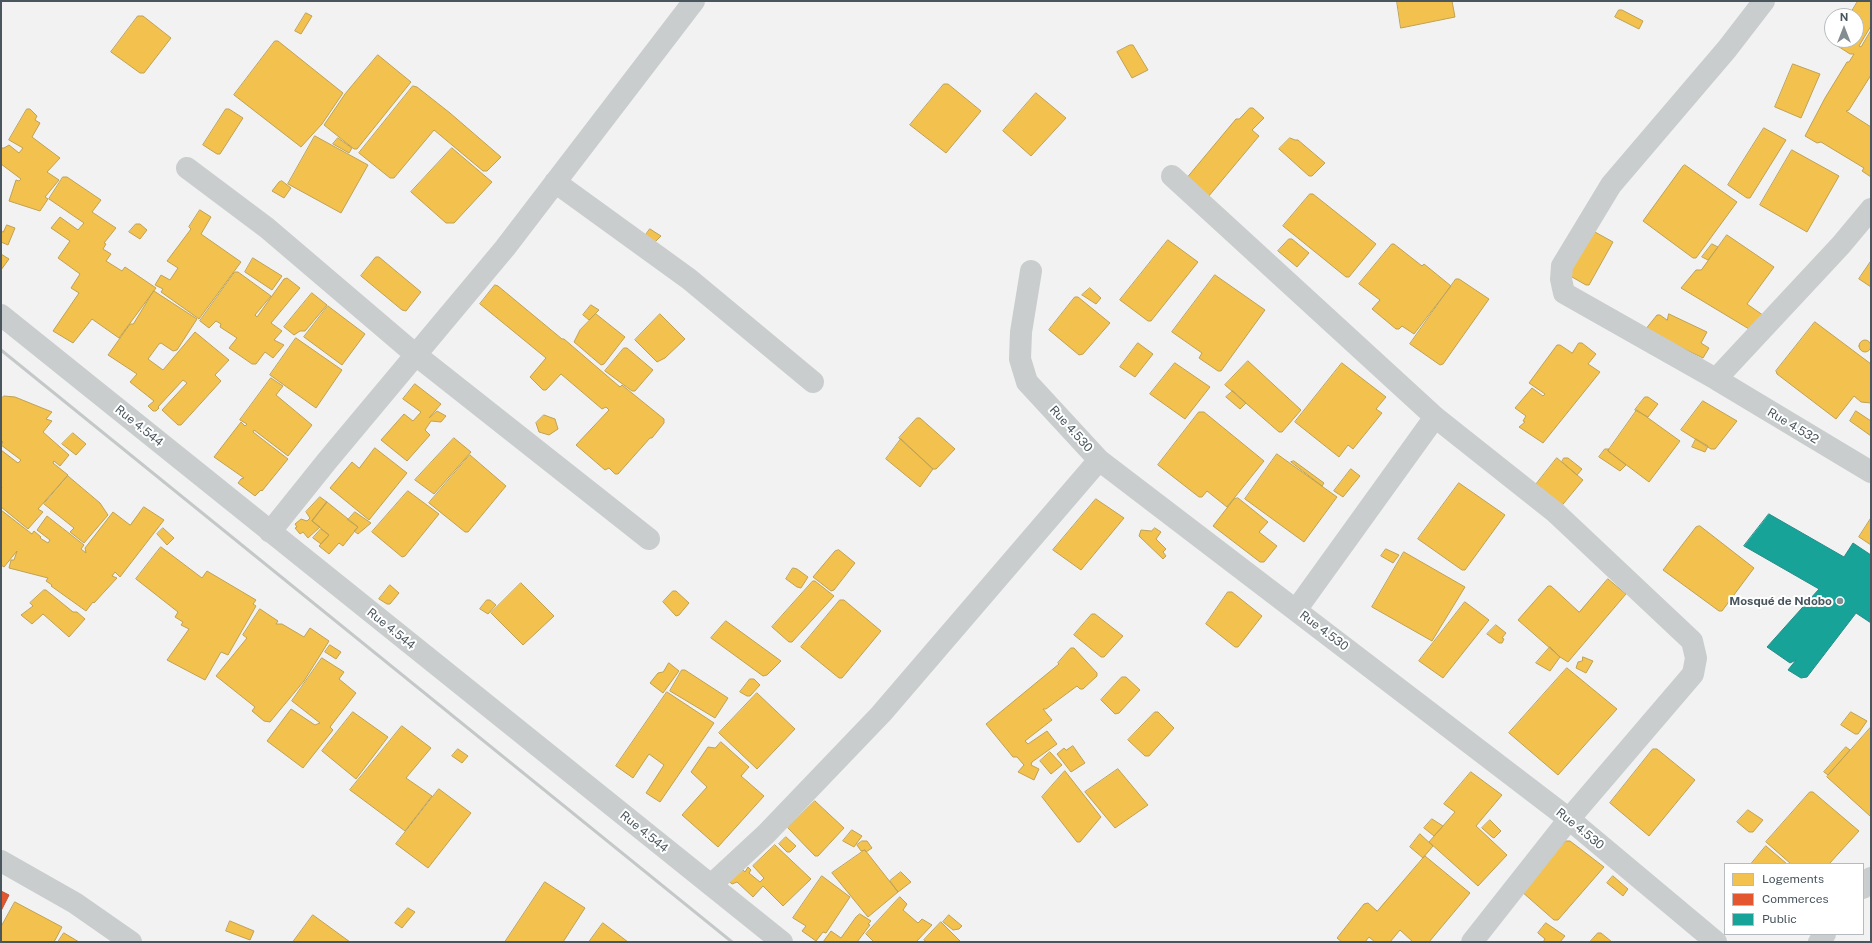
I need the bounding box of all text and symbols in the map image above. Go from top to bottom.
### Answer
north arrow [1824,8,1864,48]
text: N [1840,11,1848,23]
street label: Rue 4.544 [112,402,166,450]
street label: Rue 4.530 [1046,403,1096,455]
street label: Rue 4.532 [1765,405,1821,447]
place label: Mosqué de Ndobo [1729,594,1832,608]
marker: Mosqué de Ndobo [1835,596,1845,606]
street label: Rue 4.544 [364,605,418,653]
street label: Rue 4.530 [1297,608,1351,654]
street label: Rue 4.530 [1553,805,1607,853]
street label: Rue 4.544 [617,808,671,856]
legend [1724,863,1864,935]
text: Logements [1762,872,1824,886]
text: Commerces [1762,892,1829,906]
text: Public [1762,912,1797,926]

